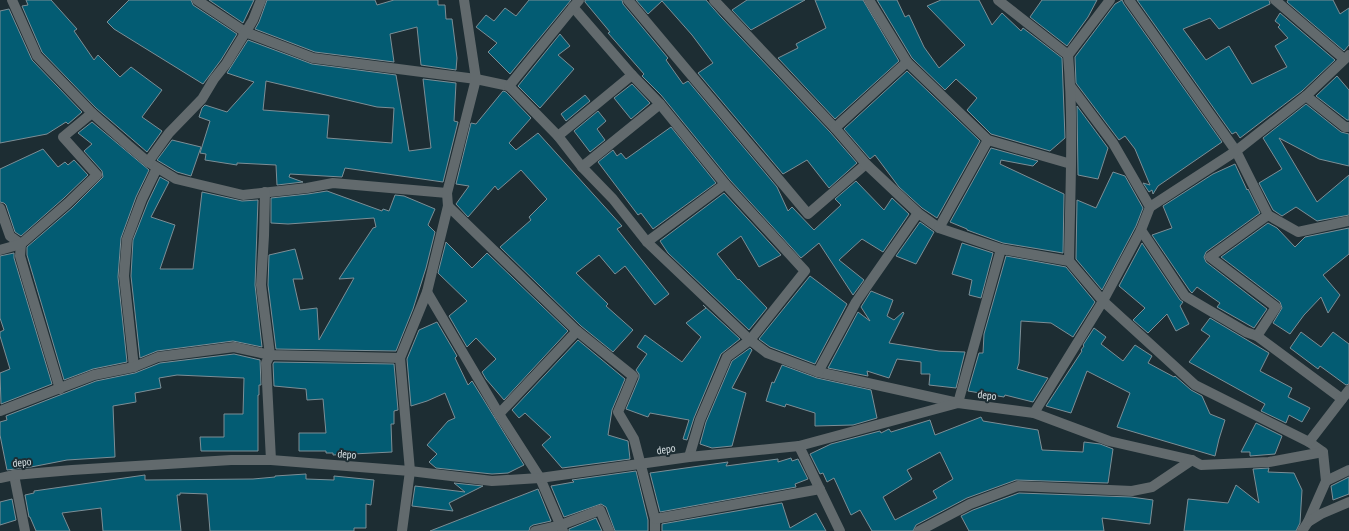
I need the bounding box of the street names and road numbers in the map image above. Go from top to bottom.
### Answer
street label: depo [977,387,997,403]
street label: depo [656,441,677,457]
street label: depo [337,446,357,462]
street label: depo [12,454,32,470]

